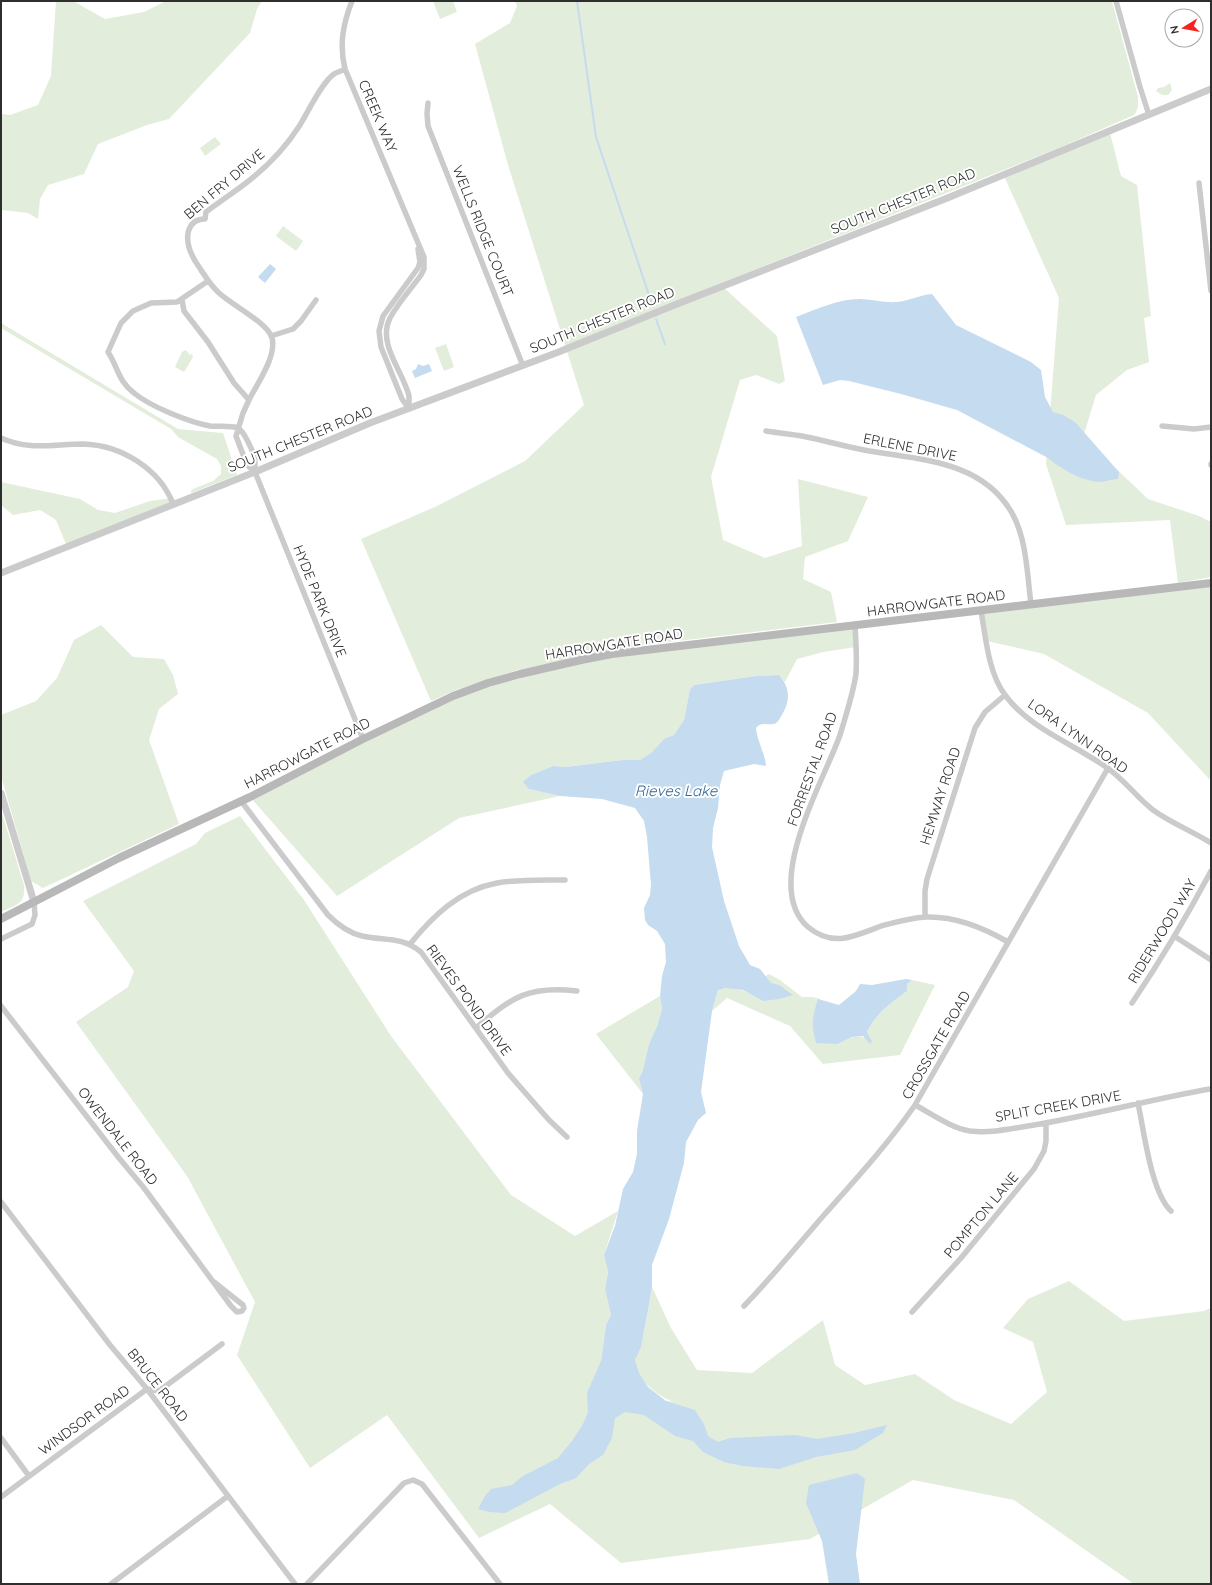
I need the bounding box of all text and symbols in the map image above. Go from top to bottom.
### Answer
north arrow [1164,8,1204,48]
text: N [1167,25,1182,35]
street label: CREEK WAY [355,77,401,155]
street label: BEN FRY DRIVE [180,145,268,223]
street label: WELLS RIDGE COURT [448,163,518,299]
street label: SOUTH CHESTER ROAD [828,164,978,238]
street label: SOUTH CHESTER ROAD [527,283,677,357]
street label: SOUTH CHESTER ROAD [225,402,375,476]
street label: ERLENE DRIVE [862,429,958,465]
street label: HYDE PARK DRIVE [289,542,351,660]
street label: HARROWGATE ROAD [866,586,1006,620]
street label: HARROWGATE ROAD [544,624,684,664]
street label: LORA LYNN ROAD [1025,695,1131,777]
street label: FORRESTAL ROAD [783,709,841,829]
street label: HARROWGATE ROAD [241,713,373,793]
street label: HEMWAY ROAD [916,745,964,847]
water label: Rieves Lake [635,781,718,800]
street label: RIDERWOOD WAY [1124,875,1200,986]
street label: RIEVES POND DRIVE [423,941,515,1059]
street label: CROSSGATE ROAD [898,988,974,1102]
street label: OWENDALE ROAD [74,1083,162,1189]
street label: SPLIT CREEK DRIVE [994,1086,1122,1126]
street label: POMPTON LANE [940,1168,1022,1262]
street label: BRUCE ROAD [124,1345,192,1425]
street label: WINDSOR ROAD [35,1381,133,1459]

